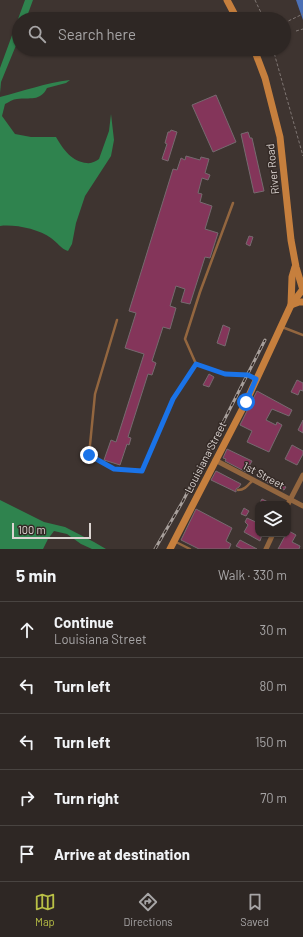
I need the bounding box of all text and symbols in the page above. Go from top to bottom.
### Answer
search box [12,12,291,56]
icon: search [26,23,48,45]
text: Search here [58,25,136,43]
street label: River Road [263,143,281,195]
route start [237,393,255,411]
street label: Louisiana Street [181,419,229,495]
route end [80,446,98,464]
street label: 1st Street [241,459,287,491]
map controls [255,501,291,537]
button: layers [255,501,291,537]
scale bar [12,521,91,540]
text: 100 m [18,523,46,536]
text: 5 min [16,565,56,585]
text: Walk · 330 m [218,567,287,583]
text: Continue [54,613,114,631]
icon: ahead [16,619,38,641]
text: 30 m [260,622,287,638]
text: Louisiana Street [54,631,147,647]
icon: left [16,675,38,697]
text: Turn left [54,677,110,695]
text: 80 m [260,678,287,694]
icon: left [16,731,38,753]
text: Turn left [54,733,110,751]
text: 150 m [255,734,287,750]
icon: right [16,787,38,809]
text: Turn right [54,789,119,807]
text: 70 m [260,790,287,806]
icon: arrive [16,843,38,865]
text: Arrive at destination [54,845,190,863]
tab: Map [34,891,56,928]
tab: Directions [123,891,173,928]
tab: Saved [240,891,269,928]

